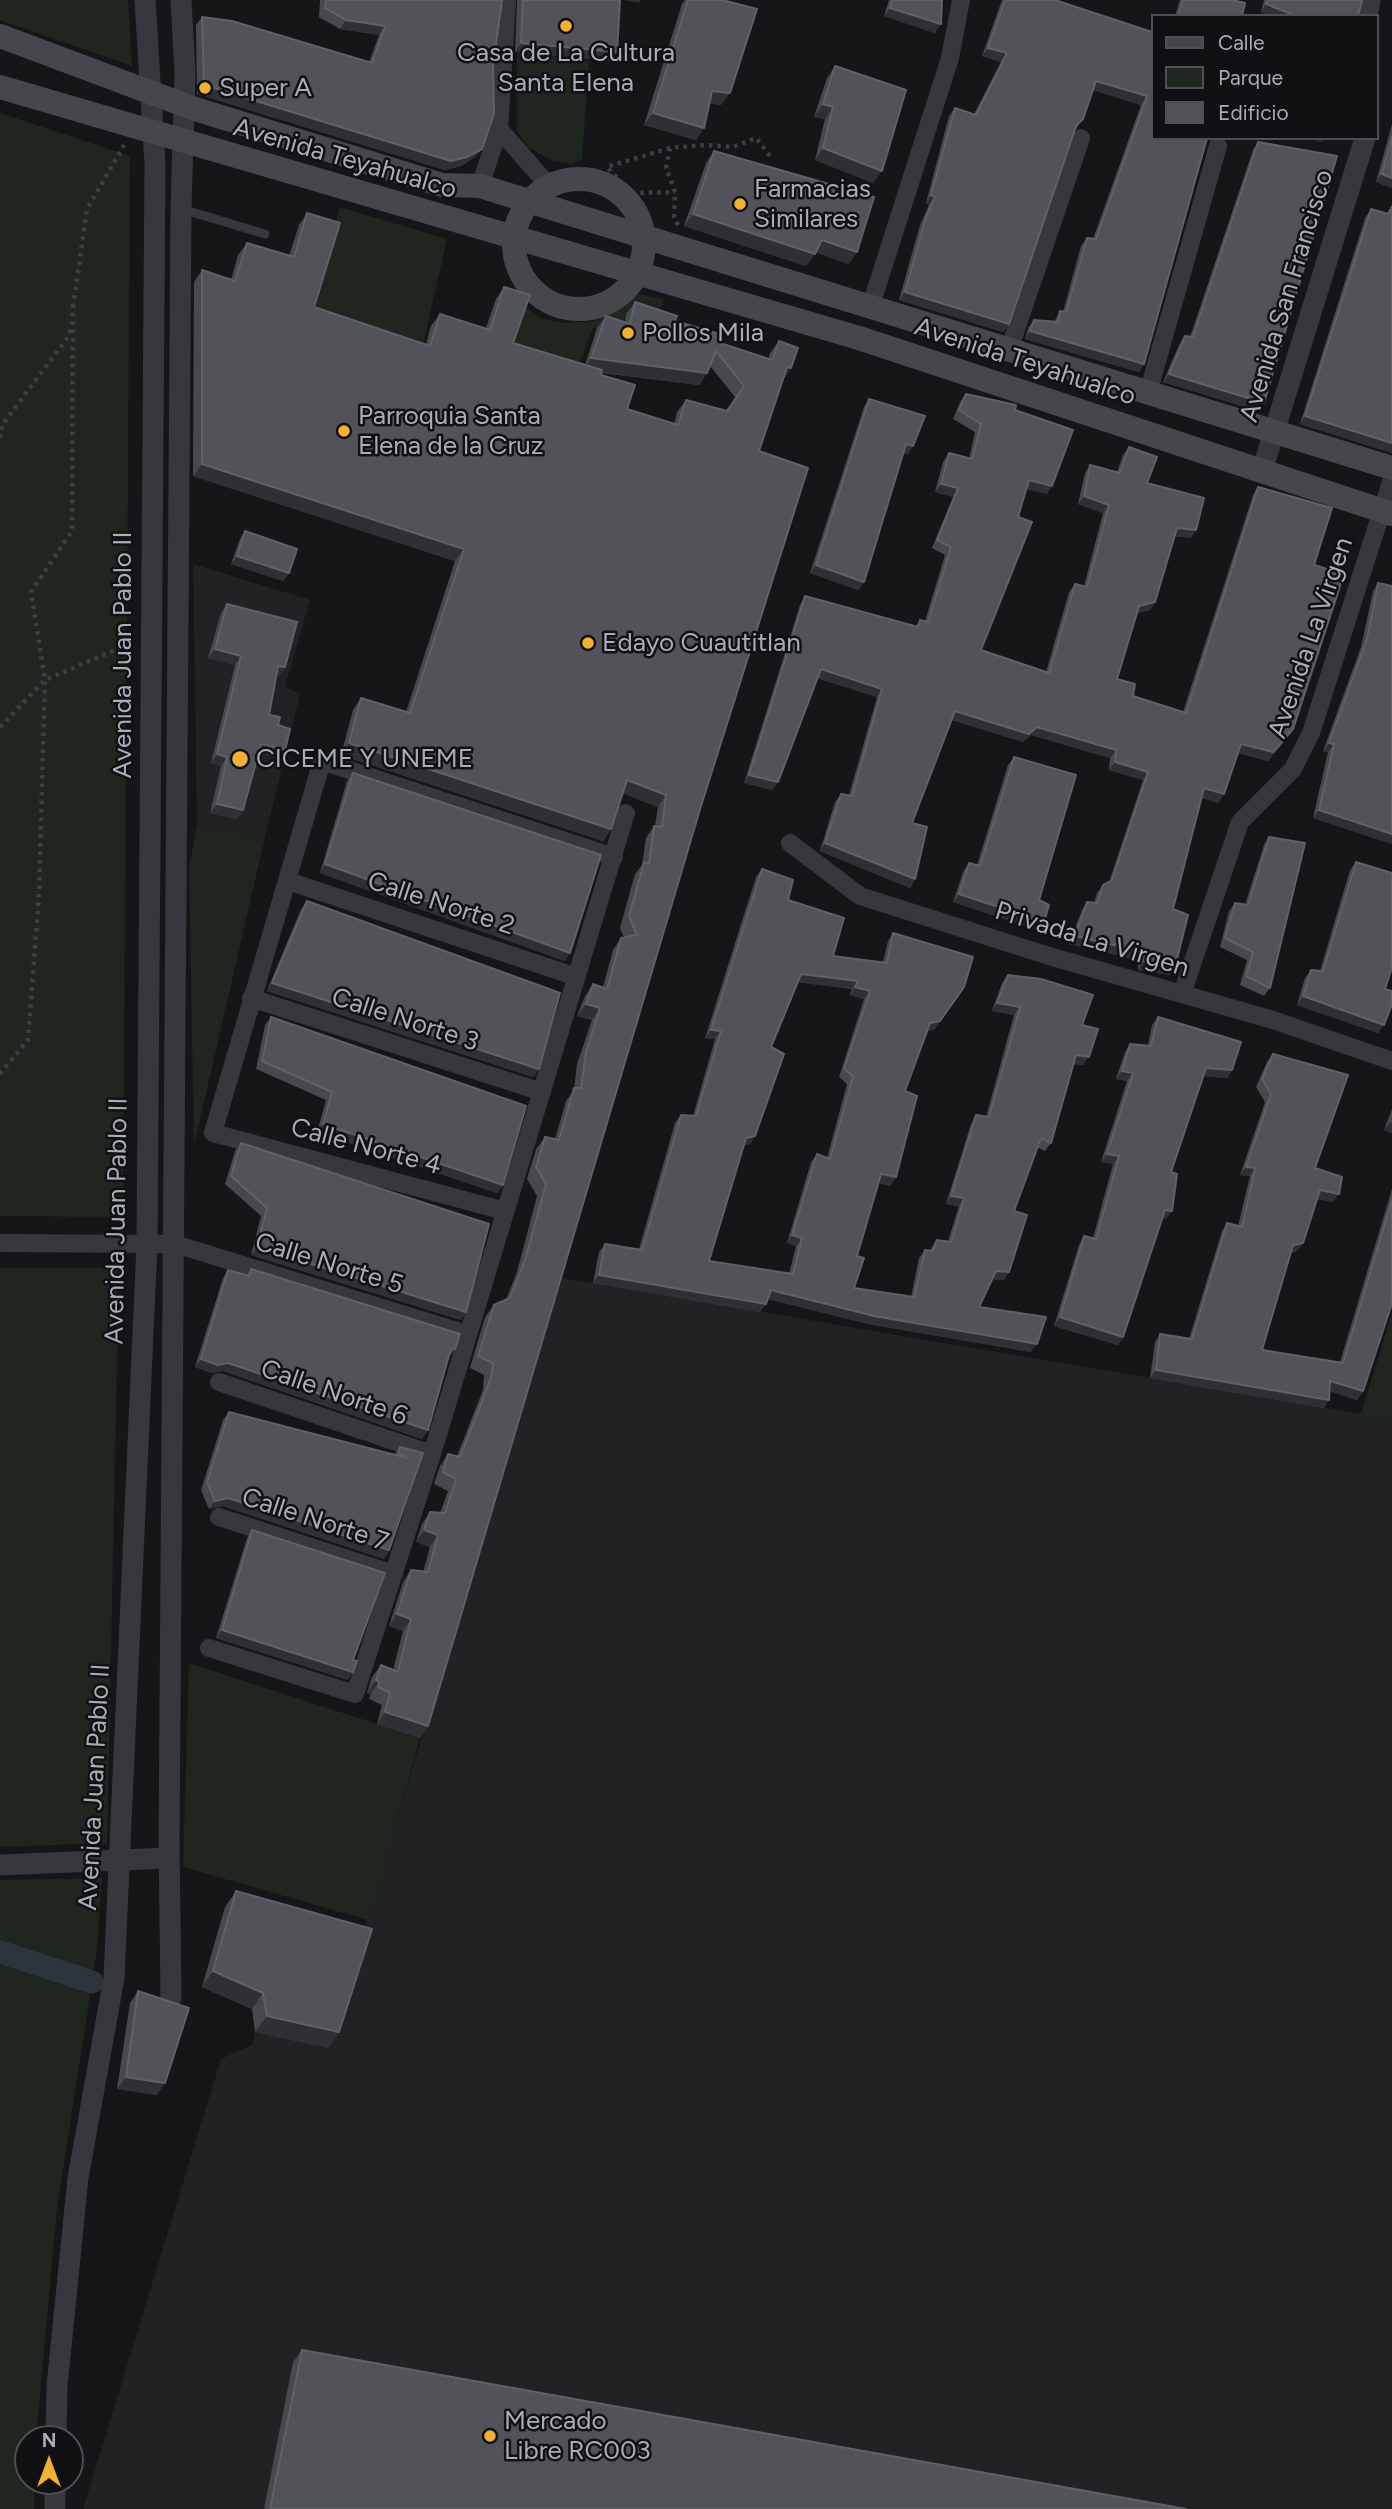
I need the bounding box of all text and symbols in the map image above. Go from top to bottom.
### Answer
legend [1150,14,1378,140]
marker: Casa de La Cultura Santa Elena [558,18,574,34]
text: Calle [1218,30,1265,55]
place label: Casa de La Cultura Santa Elena [457,37,675,98]
text: Parque [1218,65,1283,90]
place label: Super A [219,72,312,104]
marker: Super A [197,80,213,96]
text: Edificio [1218,100,1289,125]
street label: Avenida Teyahualco [230,112,460,206]
street label: Avenida San Francisco [1234,166,1340,426]
place label: Farmacias Similares [754,173,871,234]
marker: Farmacias Similares [732,196,748,212]
street label: Avenida Teyahualco [911,312,1139,412]
place label: Pollos Mila [642,317,764,349]
marker: Pollos Mila [620,325,636,341]
place label: Parroquia Santa Elena de la Cruz [358,400,544,462]
marker: Parroquia Santa Elena de la Cruz [336,423,352,439]
street label: Avenida Juan Pablo II [107,532,139,778]
street label: Avenida La Virgen [1262,534,1360,742]
place label: Edayo Cuautitlan [602,627,801,659]
marker: Edayo Cuautitlan [580,635,596,651]
place label: CICEME Y UNEME [256,743,473,775]
marker: CICEME Y UNEME [230,749,250,769]
street label: Calle Norte 2 [363,866,519,942]
street label: Privada La Virgen [991,896,1193,984]
street label: Calle Norte 3 [328,982,482,1058]
street label: Avenida Juan Pablo II [99,1097,135,1345]
street label: Calle Norte 4 [287,1112,445,1182]
street label: Calle Norte 5 [251,1227,407,1301]
street label: Calle Norte 6 [257,1353,411,1433]
street label: Calle Norte 7 [238,1482,392,1558]
street label: Avenida Juan Pablo II [73,1663,117,1911]
place label: Mercado Libre RC003 [504,2405,651,2466]
north arrow [14,2425,84,2495]
marker: Mercado Libre RC003 [482,2428,498,2444]
text: N [42,2429,56,2452]

